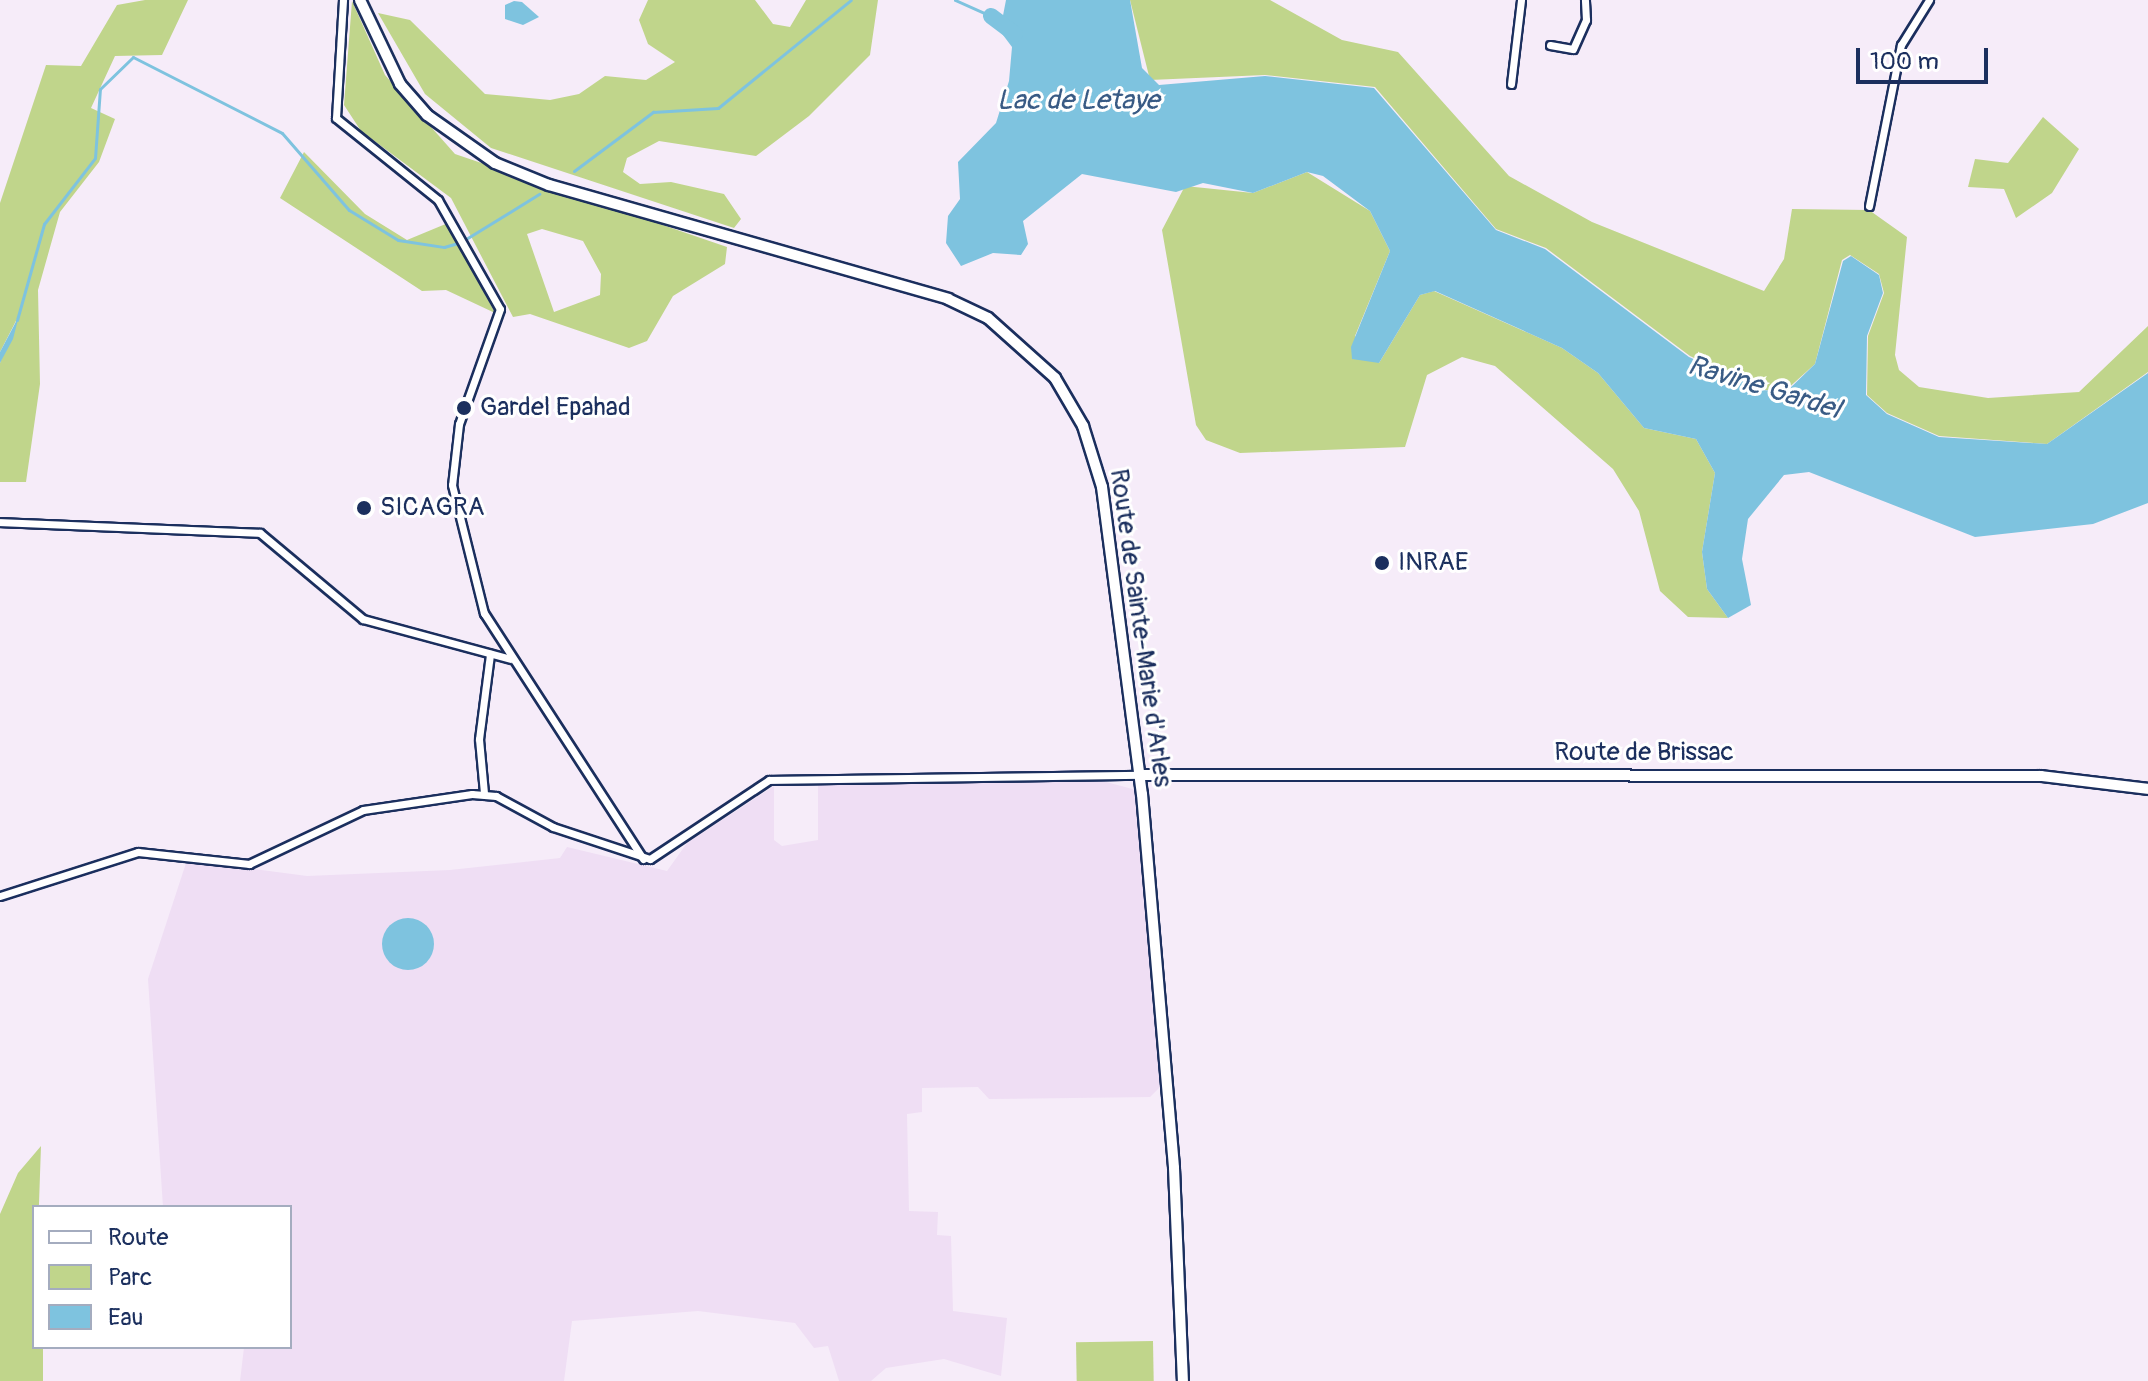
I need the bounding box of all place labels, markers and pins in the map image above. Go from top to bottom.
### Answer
place label: Gardel Epahad [480,392,631,424]
marker: Gardel Epahad [455,399,473,417]
place label: SICAGRA [380,492,485,524]
marker: SICAGRA [355,499,373,517]
place label: INRAE [1398,547,1468,579]
marker: INRAE [1373,554,1391,572]

